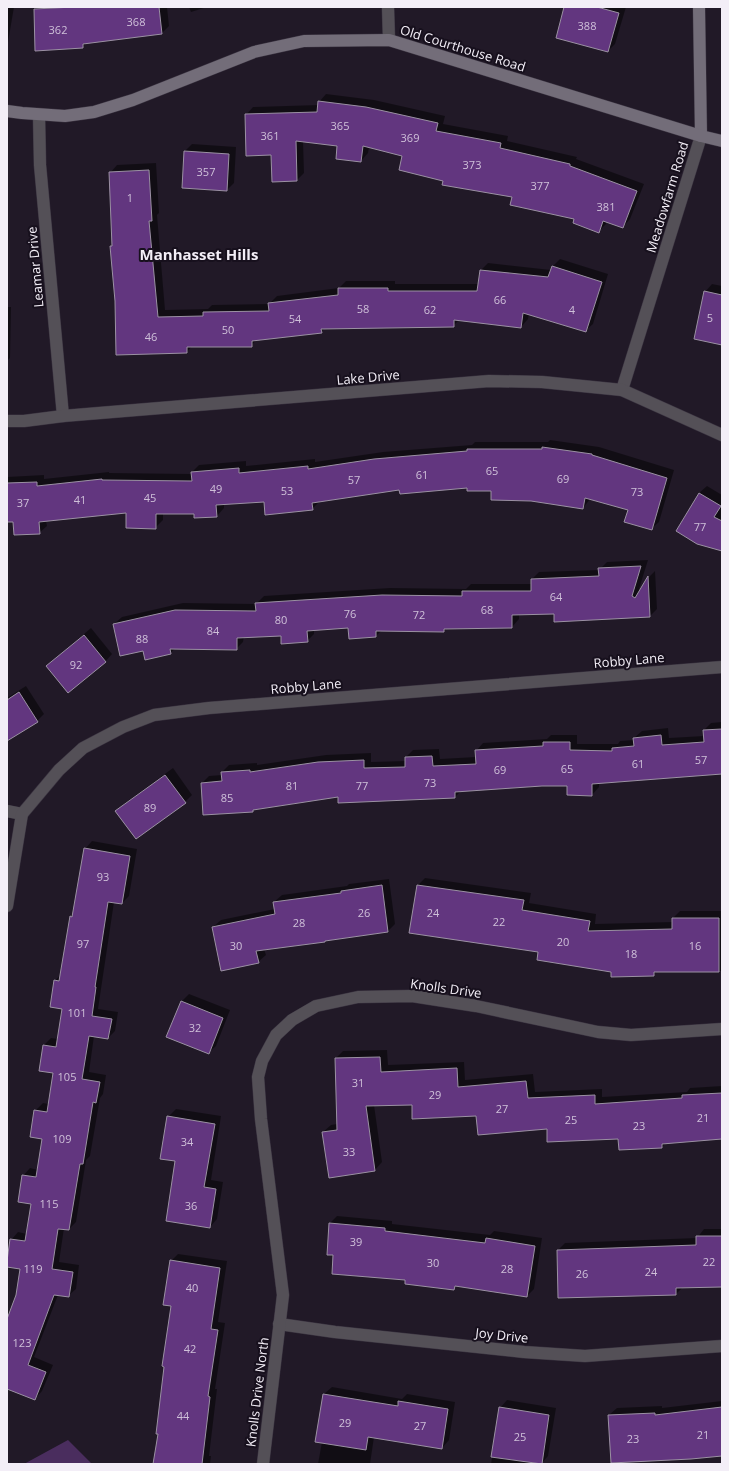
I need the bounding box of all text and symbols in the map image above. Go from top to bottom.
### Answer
house number: 368 [127,14,145,29]
house number: 388 [578,18,596,33]
street label: Old Courthouse Road [398,20,528,76]
house number: 362 [49,22,67,37]
house number: 365 [331,118,349,133]
house number: 361 [261,128,279,143]
house number: 369 [401,130,419,145]
street label: Meadowfarm Road [642,139,692,255]
house number: 373 [463,157,481,172]
house number: 357 [197,164,215,179]
house number: 377 [531,178,549,193]
house number: 1 [127,190,133,205]
house number: 381 [597,199,615,214]
street label: Leamar Drive [23,226,47,308]
district label: Manhasset Hills [140,244,258,264]
house number: 66 [494,292,506,307]
house number: 58 [357,301,369,316]
house number: 62 [424,302,436,317]
house number: 4 [569,302,576,317]
house number: 5 [707,310,713,325]
house number: 54 [289,311,302,326]
house number: 50 [222,322,234,337]
house number: 46 [145,329,157,344]
street label: Lake Drive [336,365,400,389]
house number: 65 [486,463,498,478]
house number: 61 [416,467,428,482]
house number: 69 [557,471,569,486]
house number: 57 [348,472,360,487]
house number: 49 [210,481,222,496]
house number: 53 [281,483,293,498]
house number: 73 [631,484,643,499]
house number: 45 [144,490,156,505]
house number: 41 [74,492,86,507]
house number: 37 [17,495,29,510]
house number: 77 [694,519,706,534]
house number: 64 [550,589,563,604]
house number: 68 [481,602,493,617]
house number: 76 [344,606,356,621]
house number: 72 [413,607,425,622]
house number: 80 [275,612,287,627]
house number: 84 [207,623,220,638]
house number: 88 [136,631,148,646]
street label: Robby Lane [593,648,665,672]
house number: 92 [70,657,82,672]
street label: Robby Lane [270,674,342,698]
house number: 57 [695,752,707,767]
house number: 61 [632,756,644,771]
house number: 65 [561,761,573,776]
house number: 69 [494,762,506,777]
house number: 73 [424,775,436,790]
house number: 81 [286,778,298,793]
house number: 77 [356,778,368,793]
house number: 85 [221,790,233,805]
house number: 89 [144,800,156,815]
house number: 93 [97,869,109,884]
house number: 26 [358,905,370,920]
house number: 24 [427,905,440,920]
house number: 22 [493,914,505,929]
house number: 28 [293,915,305,930]
house number: 20 [557,934,569,949]
house number: 97 [77,936,89,951]
house number: 30 [230,938,242,953]
house number: 16 [689,938,701,953]
house number: 18 [625,946,637,961]
street label: Knolls Drive [409,974,483,1002]
house number: 101 [68,1005,86,1020]
house number: 32 [189,1020,201,1035]
house number: 105 [58,1069,76,1084]
house number: 31 [352,1075,364,1090]
house number: 29 [429,1087,441,1102]
house number: 27 [496,1101,508,1116]
house number: 21 [697,1110,709,1125]
house number: 25 [565,1112,577,1127]
house number: 23 [633,1118,645,1133]
house number: 109 [53,1131,71,1146]
house number: 34 [181,1134,194,1149]
house number: 33 [343,1144,355,1159]
house number: 115 [40,1196,58,1211]
house number: 36 [185,1198,197,1213]
house number: 39 [350,1234,362,1249]
house number: 22 [703,1254,715,1269]
house number: 30 [427,1255,439,1270]
house number: 119 [24,1261,42,1276]
house number: 28 [501,1261,513,1276]
house number: 24 [645,1264,658,1279]
house number: 26 [576,1266,588,1281]
house number: 40 [186,1280,198,1295]
street label: Joy Drive [473,1323,529,1347]
house number: 123 [13,1335,31,1350]
street label: Knolls Drive North [241,1336,273,1448]
house number: 42 [184,1341,196,1356]
house number: 44 [177,1408,190,1423]
house number: 29 [339,1415,351,1430]
house number: 27 [414,1418,426,1433]
house number: 21 [697,1427,709,1442]
house number: 25 [514,1429,526,1444]
house number: 23 [627,1431,639,1446]

